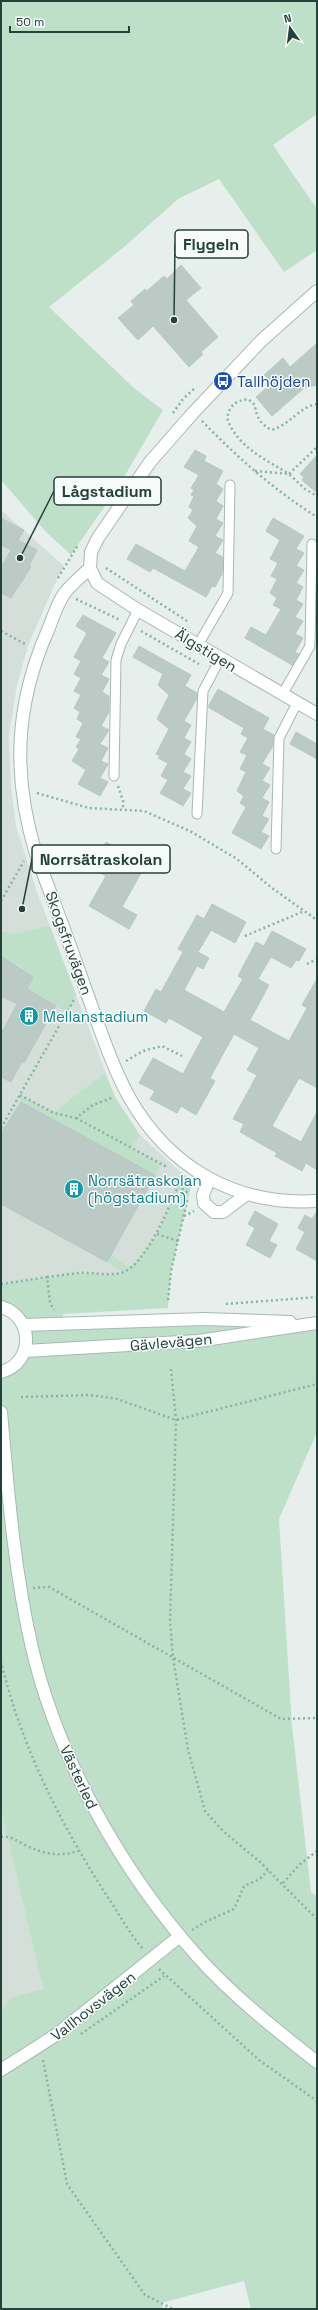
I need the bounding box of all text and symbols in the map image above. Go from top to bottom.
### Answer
scale bar [10,8,129,34]
north arrow [270,8,310,48]
text: N [282,11,293,26]
text: 50 m [16,14,44,30]
callout: Flygeln [175,230,248,258]
text: Flygeln [183,234,239,255]
bus stop icon: Tallhöjden [212,370,234,392]
place label: Tallhöjden [237,372,310,391]
callout: Lågstadium [54,477,161,505]
text: Lågstadium [62,481,152,502]
street label: Älgstigen [172,624,240,676]
callout: Norrsätraskolan [32,845,170,873]
text: Norrsätraskolan [40,849,162,870]
street label: Skogsfruvägen [41,889,97,997]
building icon: Mellanstadium [18,1005,40,1027]
place label: Mellanstadium [43,1007,148,1026]
place label: Norrsätraskolan (högstadium) [88,1171,202,1208]
building icon: Norrsätraskolan (högstadium) [63,1178,85,1200]
street label: Gävlevägen [129,1329,213,1355]
street label: Västerled [56,1742,102,1812]
street label: Vallhovsvägen [47,1967,139,2045]

